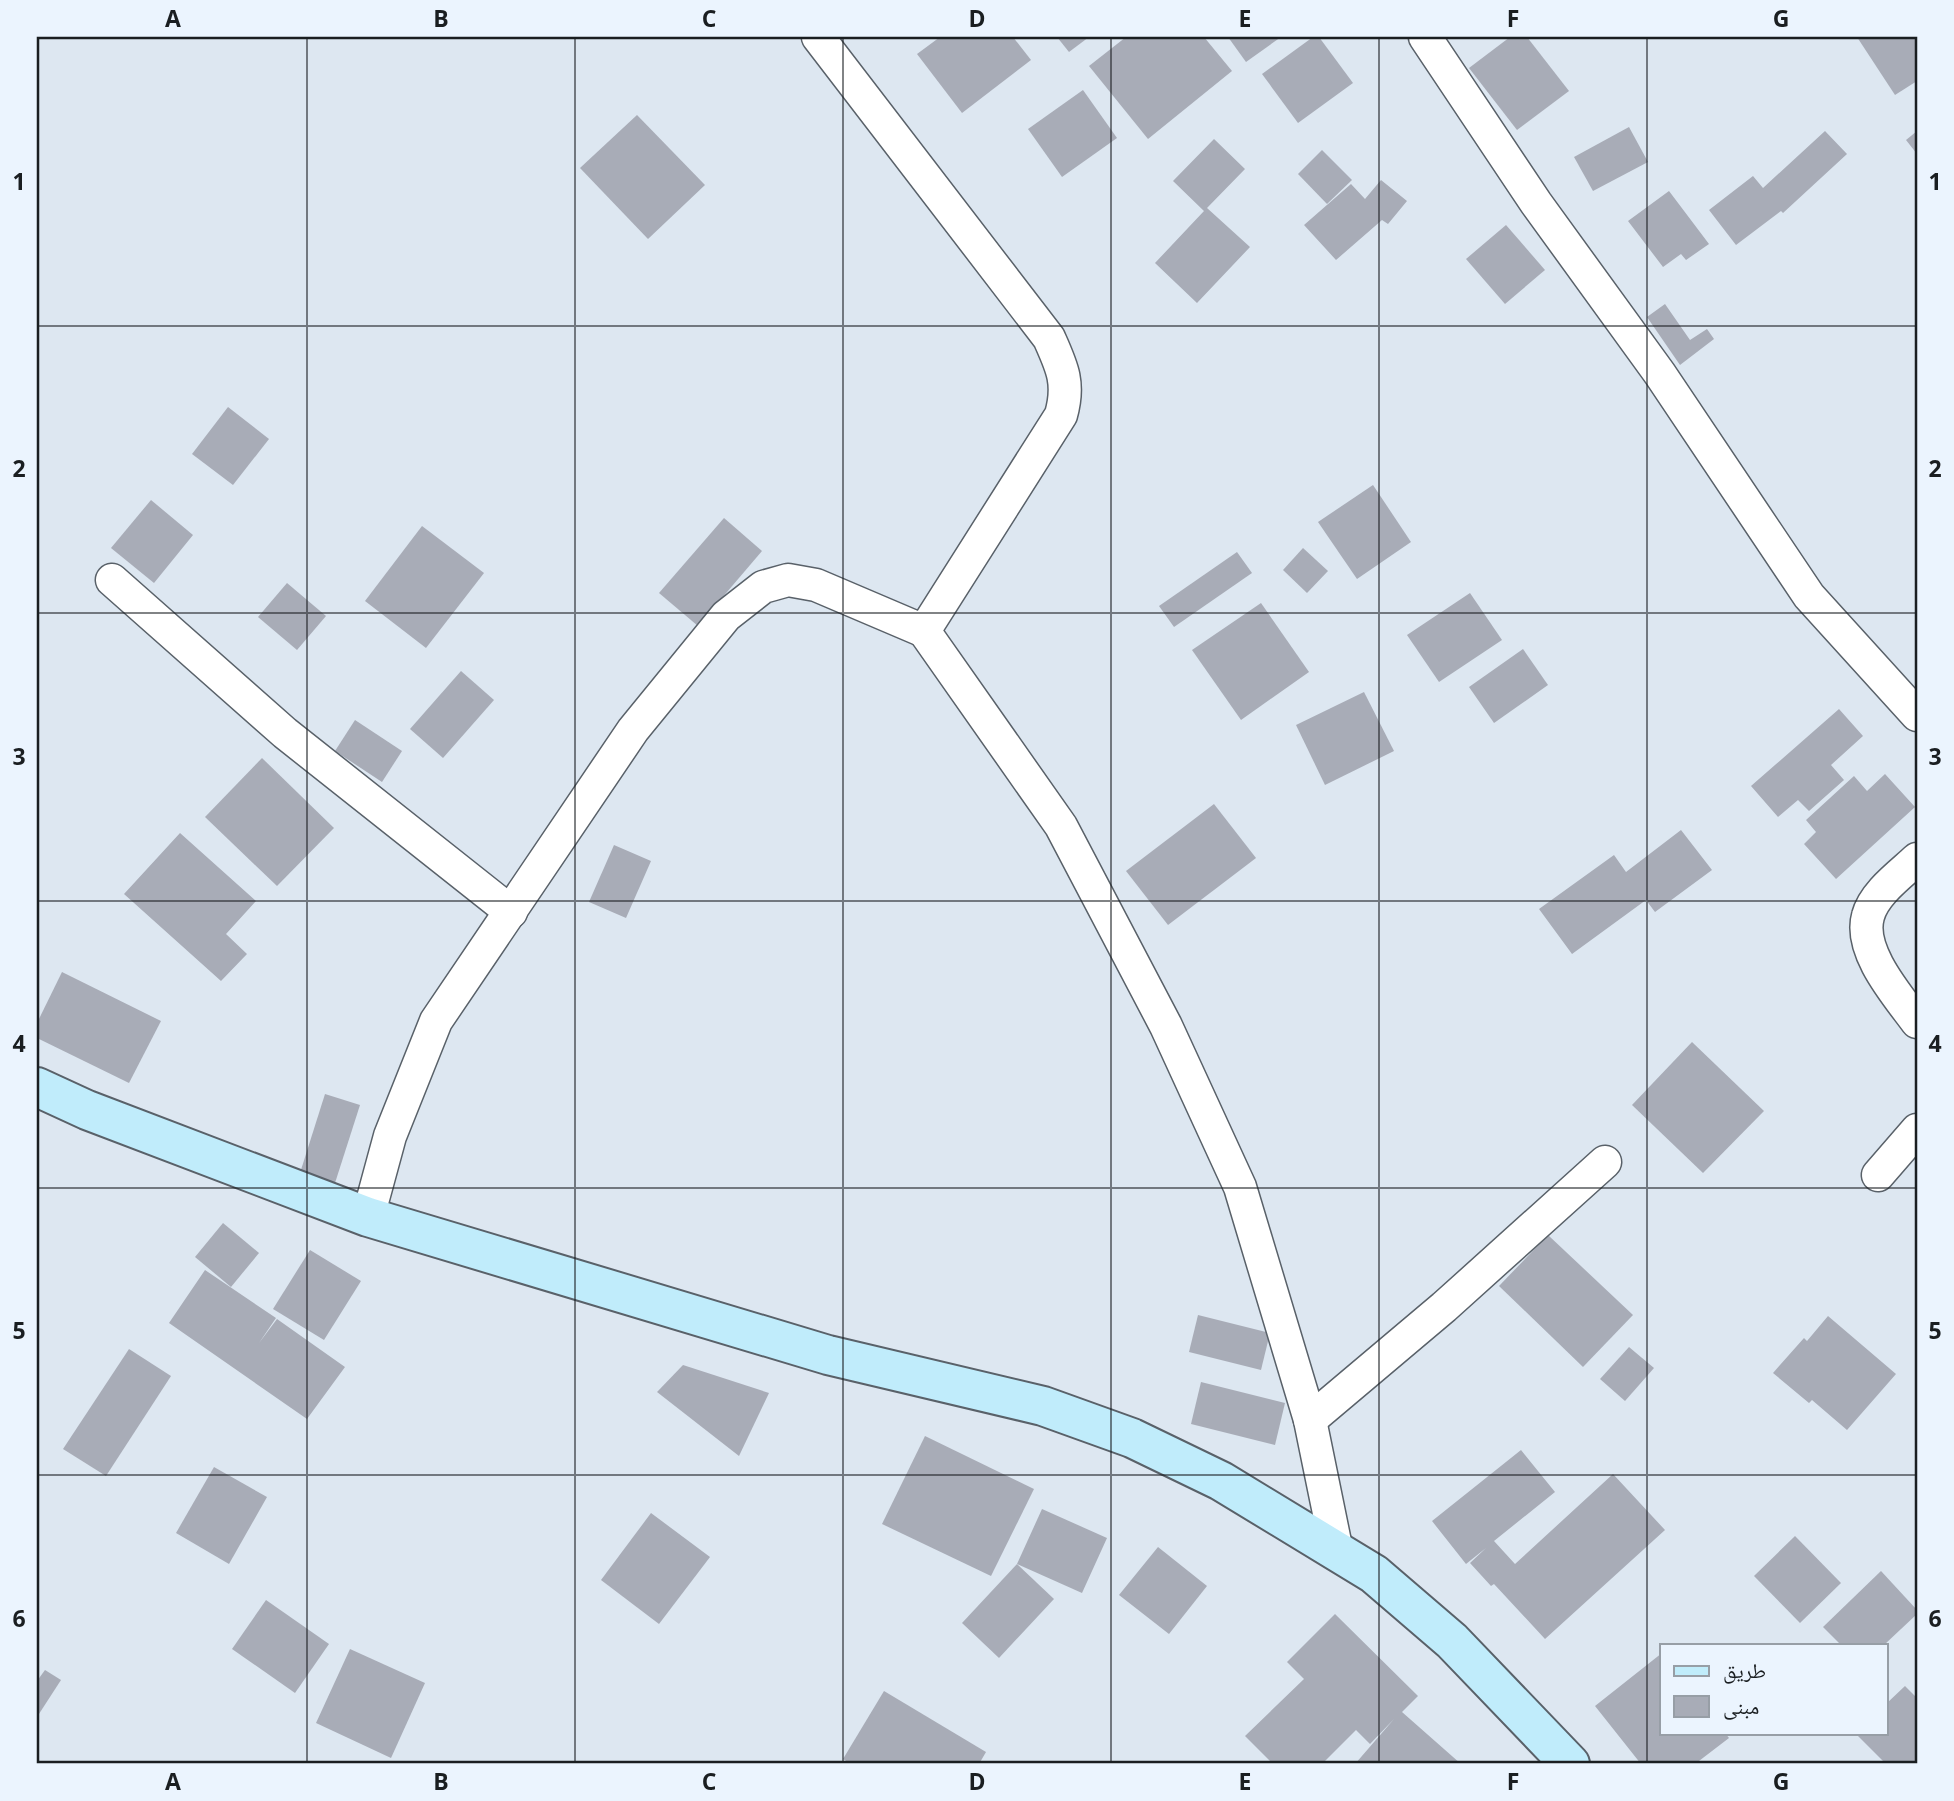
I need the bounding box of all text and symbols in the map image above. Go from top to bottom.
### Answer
text: A [165,2,181,34]
text: B [433,2,449,34]
text: C [702,2,716,34]
text: D [968,2,986,34]
text: E [1239,2,1251,34]
text: F [1507,2,1519,34]
text: G [1773,2,1789,34]
text: 1 [12,165,26,197]
text: 1 [1928,165,1942,197]
text: 2 [12,452,26,484]
text: 2 [1928,452,1942,484]
text: 3 [12,740,26,772]
text: 3 [1928,740,1942,772]
text: 4 [12,1027,26,1059]
text: 4 [1928,1027,1942,1059]
text: 5 [12,1314,26,1346]
text: 5 [1928,1314,1942,1346]
text: 6 [12,1602,26,1634]
text: 6 [1928,1602,1942,1634]
legend [1660,1644,1888,1734]
text: طريق [1723,1656,1766,1684]
text: مبنى [1723,1692,1759,1720]
text: A [165,1765,181,1797]
text: B [433,1765,449,1797]
text: C [702,1765,716,1797]
text: D [968,1765,986,1797]
text: E [1239,1765,1251,1797]
text: F [1507,1765,1519,1797]
text: G [1773,1765,1789,1797]

